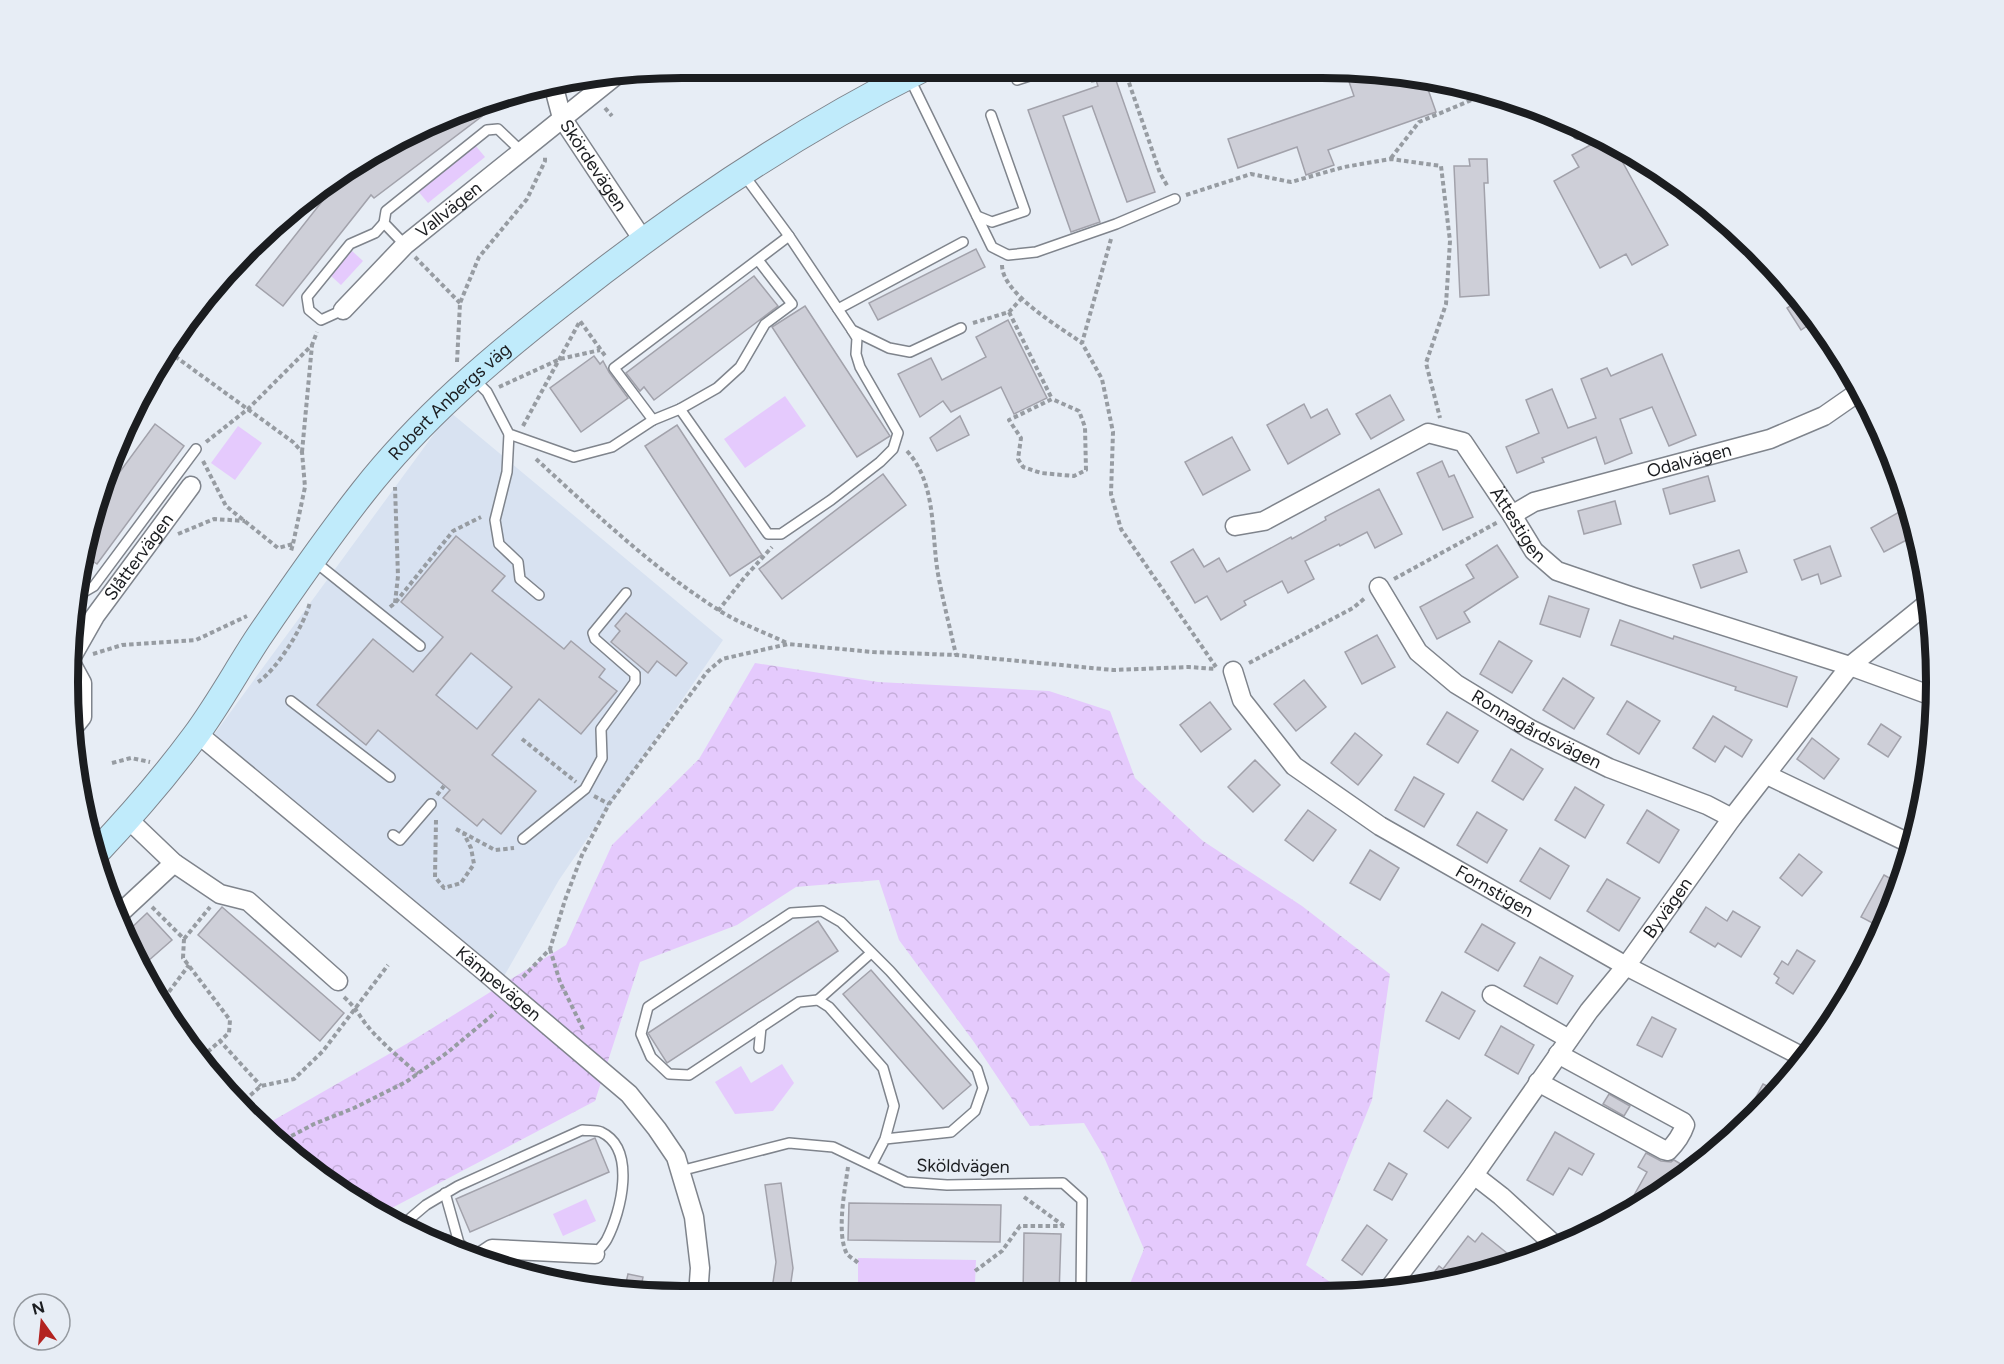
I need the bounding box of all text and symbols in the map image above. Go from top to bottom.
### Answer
street label: Skördevägen [555,115,632,215]
street label: Vallvägen [412,177,486,243]
street label: Robert Anbergs väg [384,338,515,465]
street label: Odalvägen [1644,439,1734,482]
street label: Ättestigen [1485,483,1550,567]
street label: Slåttervägen [99,509,178,605]
street label: Ronnagårdsvägen [1467,685,1605,774]
street label: Fornstigen [1452,860,1537,922]
street label: Byvägen [1638,873,1697,943]
street label: Kämpevägen [451,941,546,1026]
street label: Sköldvägen [916,1154,1010,1178]
north arrow [12,1292,72,1352]
text: N [30,1297,47,1319]

